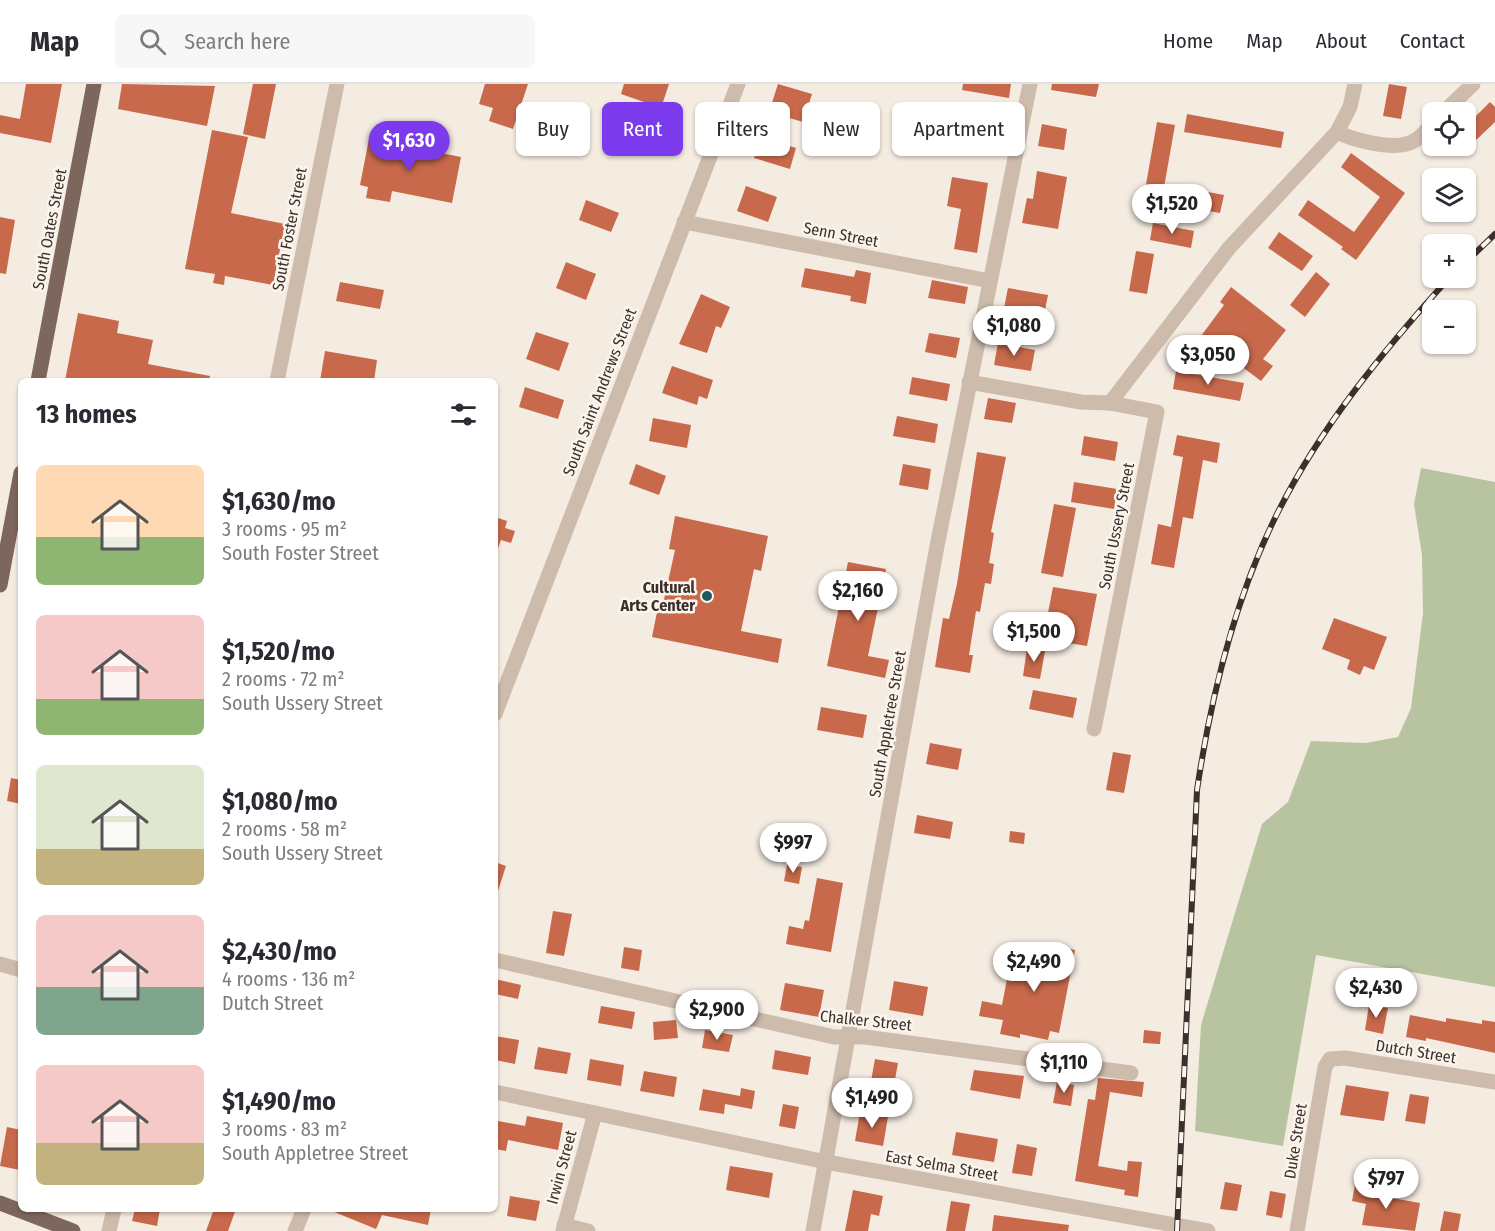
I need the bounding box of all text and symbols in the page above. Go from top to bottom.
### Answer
search box [115,14,535,68]
text: Map [30,25,79,58]
icon: search [136,25,169,58]
text: Search here [184,28,290,55]
text: Home [1163,28,1213,54]
text: Map [1246,28,1283,54]
text: About [1316,28,1367,54]
text: Contact [1400,28,1465,54]
chip: Buy [516,102,590,156]
chip: Rent [602,102,683,156]
chip: Filters [695,102,790,156]
chip: New [802,102,880,156]
chip: Apartment [892,102,1025,156]
map controls [1422,102,1476,354]
button: locate [1422,102,1476,156]
pin: $1,630 [360,121,458,172]
text: $1,630 [383,128,435,152]
street label: South Foster Street [268,165,311,292]
street label: South Oates Street [28,166,71,291]
button: layers [1422,168,1476,222]
pin: $1,520 [1123,184,1221,235]
text: $1,520 [1146,191,1198,215]
street label: Senn Street [802,218,881,251]
button: + [1422,234,1476,288]
button: − [1422,300,1476,354]
street label: South Saint Andrews Street [559,305,641,479]
pin: $1,080 [965,306,1063,357]
text: $1,080 [987,313,1041,337]
pin: $3,050 [1159,335,1257,386]
text: $3,050 [1180,342,1236,366]
icon: filters [447,398,480,431]
text: 13 homes [36,399,137,430]
street label: South Ussery Street [1095,460,1138,591]
text: $1,630/mo [222,486,336,517]
icon: home [84,489,156,561]
text: 3 rooms · 95 m² [222,517,347,541]
text: South Foster Street [222,541,379,565]
pin: $2,160 [809,571,907,622]
place label: Cultural Arts Center [620,578,696,615]
text: $2,160 [832,578,884,602]
marker: Cultural Arts Center [700,589,714,603]
pin: $1,500 [985,612,1083,663]
text: $1,500 [1007,619,1061,643]
text: $1,520/mo [222,636,335,667]
icon: home [84,639,156,711]
street label: South Appletree Street [865,648,910,799]
text: 2 rooms · 72 m² [222,667,344,691]
text: South Ussery Street [222,691,383,715]
text: $1,080/mo [222,786,338,817]
icon: home [84,789,156,861]
text: 2 rooms · 58 m² [222,817,347,841]
pin: $997 [757,823,829,874]
text: $997 [774,830,812,854]
text: South Ussery Street [222,841,383,865]
text: $2,430/mo [222,936,337,967]
icon: home [84,939,156,1011]
pin: $2,490 [985,942,1083,993]
text: $2,490 [1007,949,1061,973]
text: 4 rooms · 136 m² [222,967,355,991]
pin: $2,430 [1327,968,1425,1019]
text: $2,430 [1349,975,1403,999]
pin: $2,900 [668,990,766,1041]
text: Dutch Street [222,991,323,1015]
text: $2,900 [689,997,745,1021]
street label: Chalker Street [819,1006,914,1035]
street label: Dutch Street [1374,1036,1458,1067]
pin: $1,110 [1015,1043,1113,1094]
text: $1,110 [1040,1050,1088,1074]
pin: $1,490 [823,1078,921,1129]
text: $1,490 [846,1085,898,1109]
text: $1,490/mo [222,1086,336,1117]
icon: home [84,1089,156,1161]
street label: Duke Street [1280,1101,1311,1180]
text: 3 rooms · 83 m² [222,1117,347,1141]
street label: Irwin Street [542,1127,581,1206]
text: South Appletree Street [222,1141,408,1165]
street label: East Selma Street [884,1146,1001,1185]
pin: $797 [1350,1159,1422,1210]
text: $797 [1368,1166,1404,1190]

